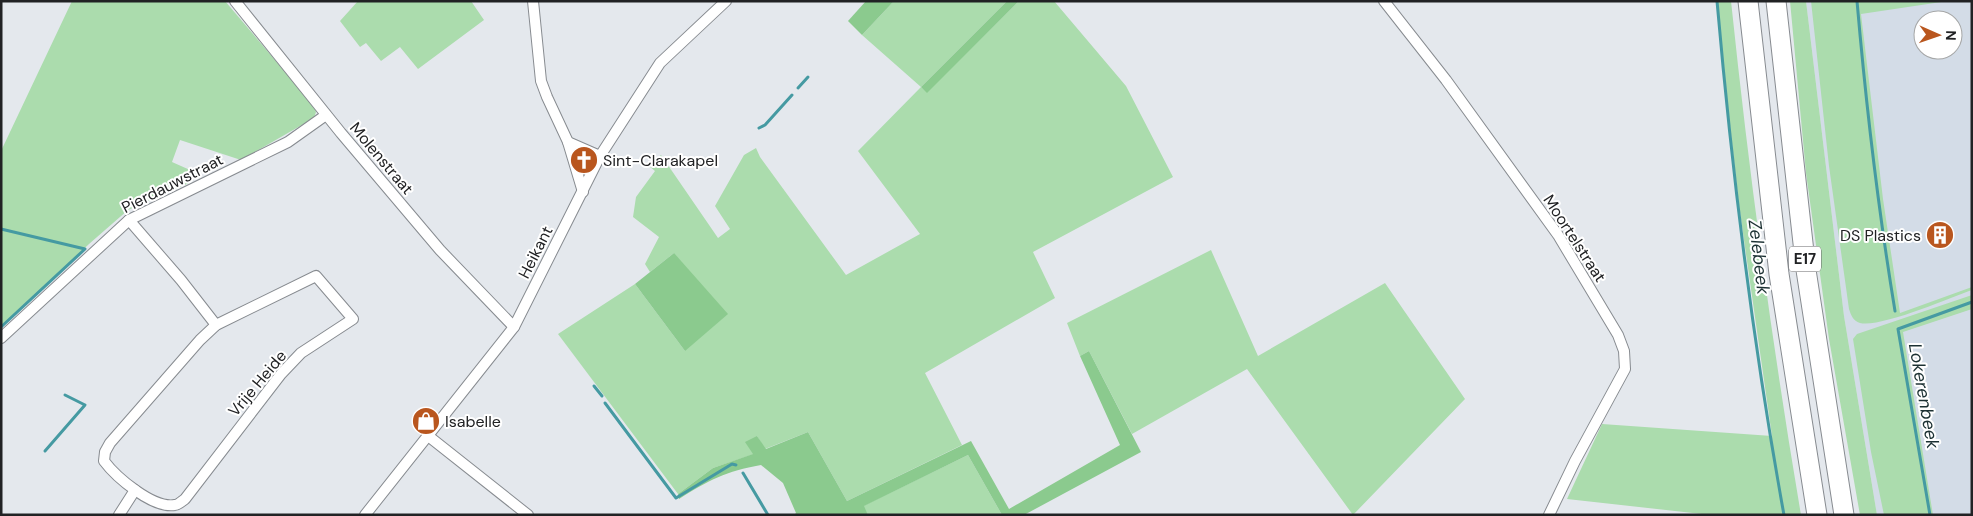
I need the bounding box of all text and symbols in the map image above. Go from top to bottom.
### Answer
north arrow [1913,10,1963,60]
text: N [1942,30,1960,41]
street label: Molenstraat [345,118,418,199]
church icon: Sint-Clarakapel [569,145,599,175]
street label: Pierdauwstraat [118,149,227,218]
place label: Sint-Clarakapel [603,150,718,171]
street label: Moortelstraat [1538,190,1611,286]
water label: Zelebeek [1743,218,1776,297]
building icon: DS Plastics [1925,220,1955,250]
street label: Heikant [513,223,558,282]
place label: DS Plastics [1840,225,1921,246]
road number: E17 [1789,246,1821,272]
water label: Lokerenbeek [1903,341,1945,451]
street label: Vrije Heide [224,346,291,421]
shop icon: Isabelle [411,406,441,436]
place label: Isabelle [445,411,501,432]

